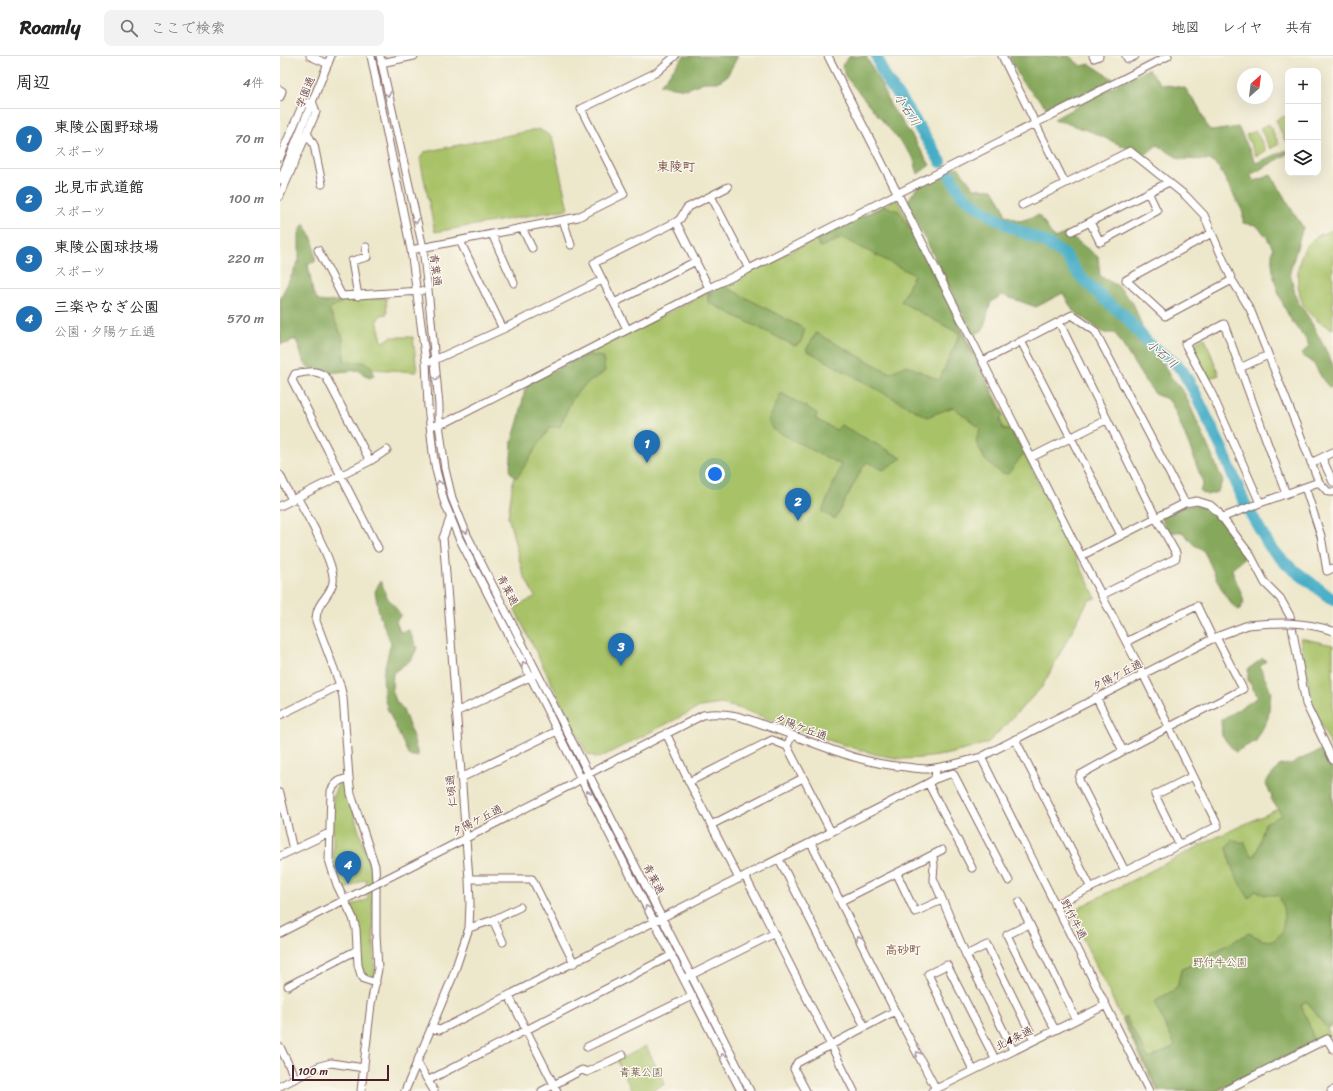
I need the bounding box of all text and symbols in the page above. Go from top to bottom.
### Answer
search box [104,10,384,46]
text: Roamly [20,11,80,44]
text: ここで検索 [150,15,225,41]
text: 地図 [1172,15,1200,40]
text: レイヤ [1222,15,1263,40]
text: 共有 [1285,15,1313,40]
icon: search [118,17,140,39]
text: 周辺 [16,67,50,97]
north arrow [1237,68,1273,104]
map controls [1285,68,1321,176]
button: + [1285,68,1321,104]
text: 4件 [243,71,264,94]
street label: 学園通 [290,73,320,111]
water label: 小石川 [888,89,926,131]
one-way arrow [383,91,392,97]
button: − [1285,104,1321,140]
text: 東陵公園野球場 [54,114,159,140]
text: 1 [26,127,32,150]
text: 70 m [235,127,264,150]
text: スポーツ [54,140,106,163]
button: layers [1285,140,1321,176]
district label: 東陵町 [656,155,696,178]
text: 北見市武道館 [54,174,144,200]
text: 2 [25,187,33,210]
text: 100 m [229,187,264,210]
text: スポーツ [54,200,106,223]
one-way arrow [412,218,420,224]
text: 東陵公園球技場 [54,234,159,260]
text: 3 [25,247,33,270]
text: 220 m [227,247,264,270]
street label: 青葉通 [424,253,447,288]
text: スポーツ [54,260,106,283]
text: 三楽やなぎ公園 [54,294,159,320]
text: 4 [25,307,33,330]
text: 570 m [227,307,264,330]
text: 公園 · 夕陽ケ丘通 [54,320,155,343]
water label: 小石川 [1141,334,1183,374]
one-way arrow [432,375,441,381]
pin: 1 [634,430,660,463]
your location [705,464,725,484]
one-way arrow [435,480,444,487]
pin: 2 [785,488,811,521]
one-way arrow [461,527,469,535]
street label: 青葉通 [492,571,524,609]
pin: 3 [608,633,634,666]
street label: 夕陽ケ丘通 [1088,654,1146,696]
one-way arrow [521,660,528,668]
street label: 夕陽ケ丘通 [772,709,830,746]
street label: 仁頃通 [441,774,462,808]
one-way arrow [585,789,593,797]
street label: 夕陽ケ丘通 [448,799,506,841]
pin: 4 [335,851,361,884]
street label: 青葉通 [638,860,670,898]
street label: 野付牛通 [1055,895,1092,943]
one-way arrow [644,905,652,912]
one-way arrow [857,935,864,943]
district label: 高砂町 [885,939,921,961]
park label: 野付牛公園 [1193,953,1248,972]
street label: 北4条通 [992,1021,1036,1056]
one-way arrow [915,1051,923,1059]
one-way arrow [720,1053,728,1061]
text: 100 m [298,1062,328,1081]
scale bar [292,1063,389,1082]
park label: 青葉公園 [619,1063,663,1082]

